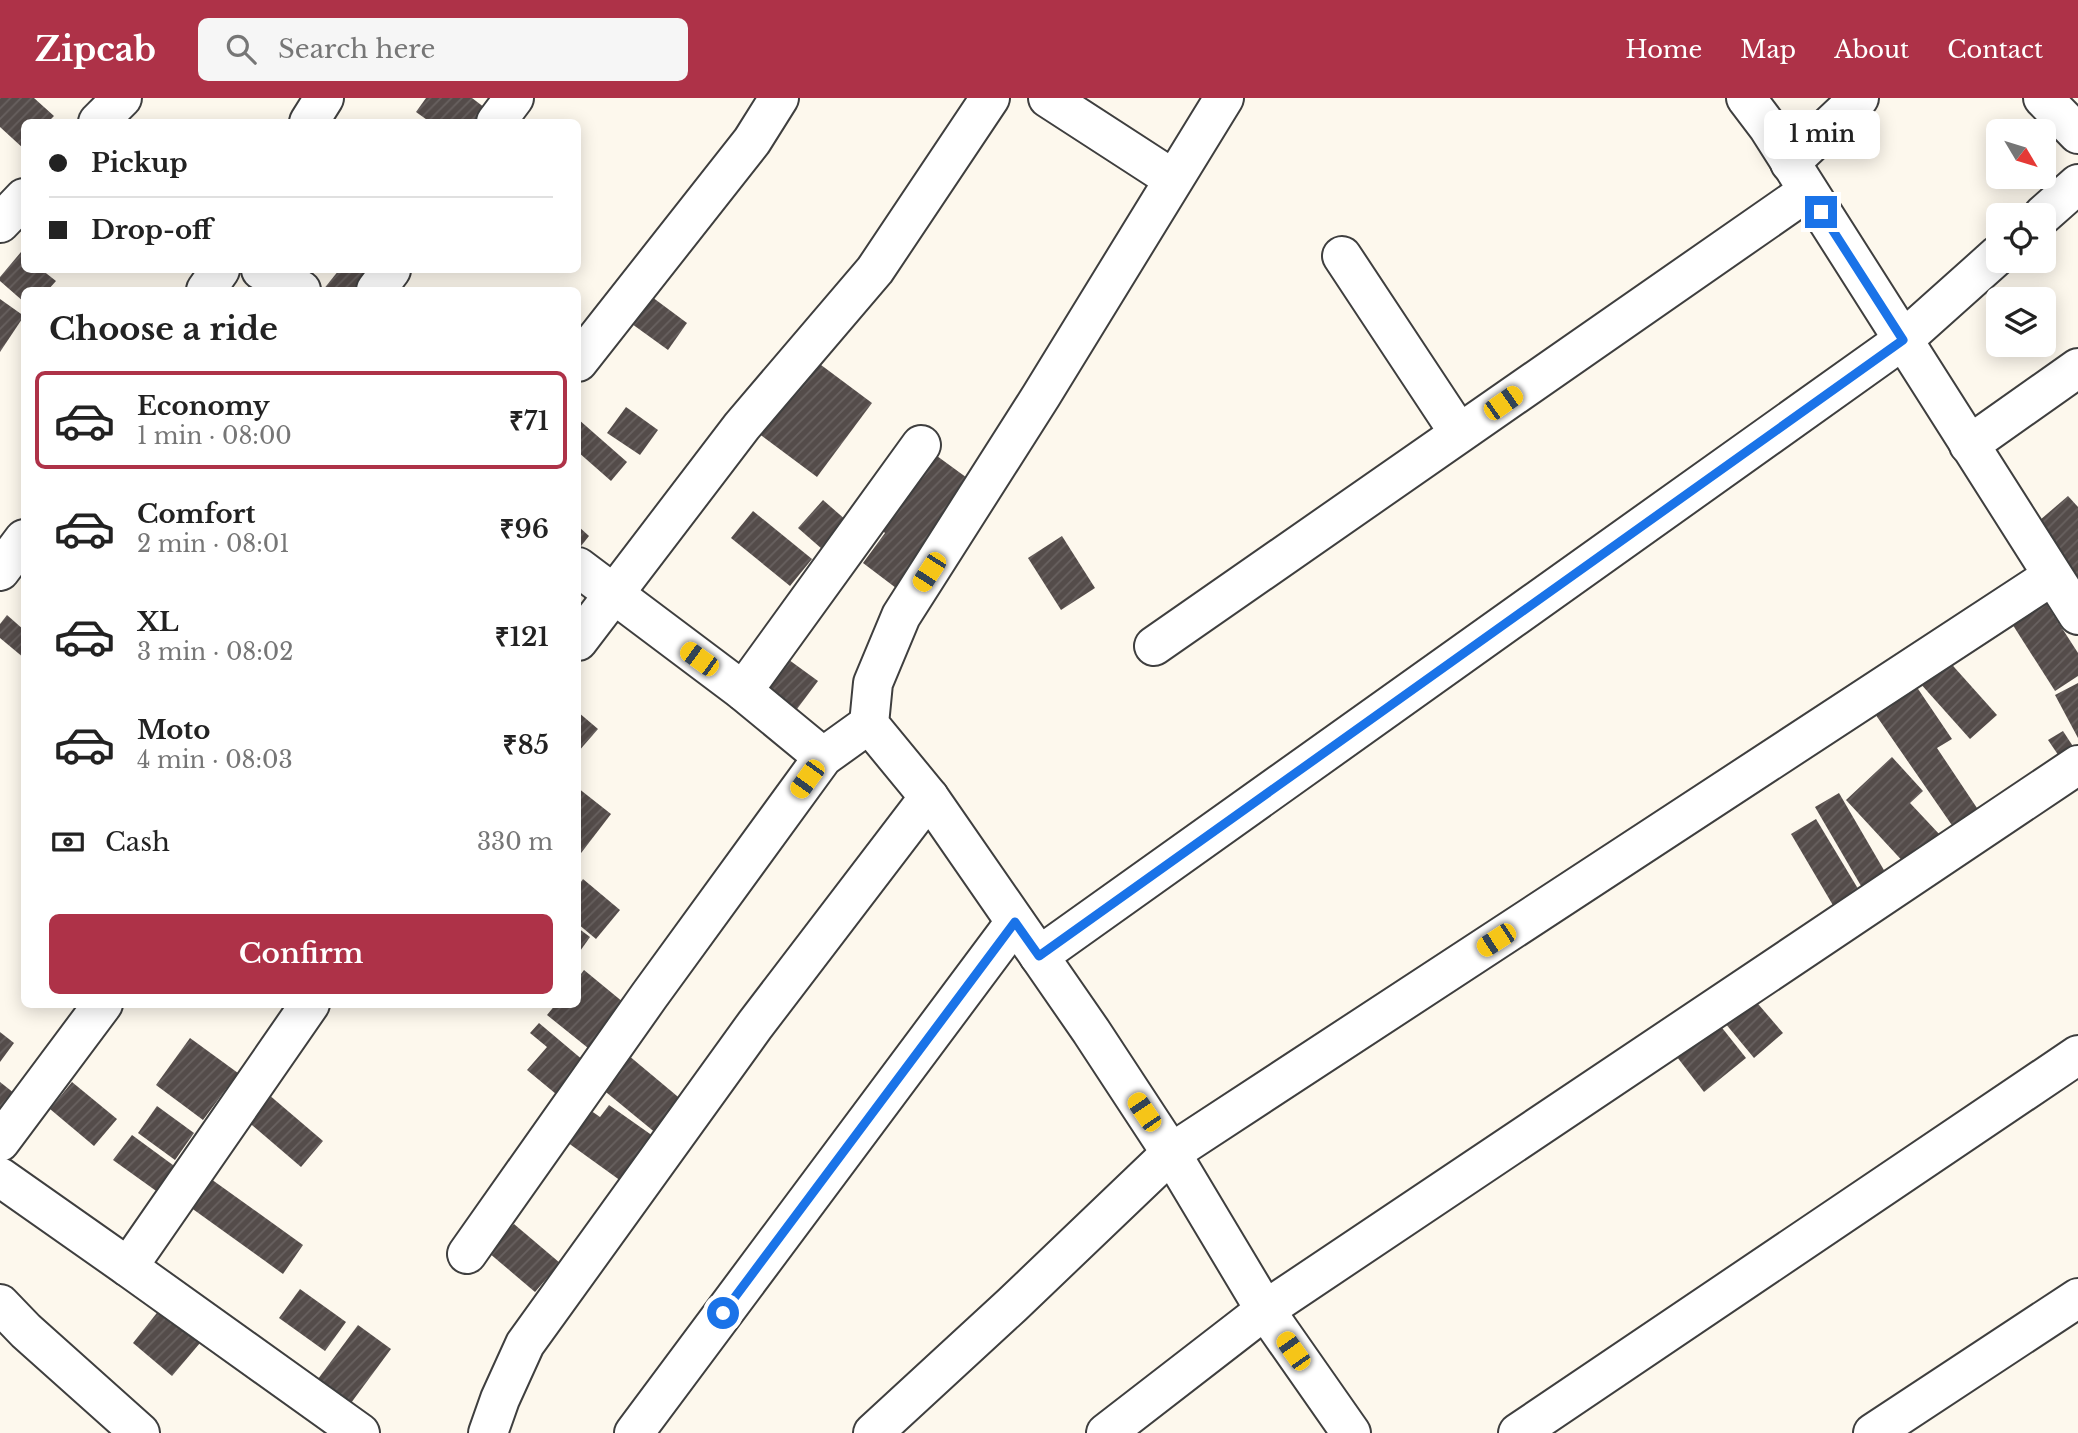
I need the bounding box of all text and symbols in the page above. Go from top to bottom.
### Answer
search box [198,18,688,81]
text: Zipcab [35,29,156,70]
icon: search [222,30,260,68]
text: Search here [278,33,435,65]
text: Home [1626,35,1702,64]
text: Map [1740,35,1796,64]
text: About [1834,35,1909,64]
text: Contact [1947,35,2043,64]
callout: 1 min [1763,110,1879,159]
north arrow [1986,119,2056,189]
map controls [1986,119,2056,357]
text: 1 min [1789,120,1855,148]
text: Pickup [91,147,188,179]
route end [1805,196,1837,228]
button: locate [1986,203,2056,273]
text: Drop-off [91,214,212,246]
button: layers [1986,287,2056,357]
text: Choose a ride [49,309,278,349]
car [1480,382,1527,424]
icon: car [53,389,116,452]
text: Economy [137,390,270,422]
text: ₹71 [509,405,549,437]
text: 1 min · 08:00 [137,422,292,450]
icon: car [53,497,116,560]
text: Comfort [137,498,255,530]
text: ₹96 [500,513,549,545]
text: 2 min · 08:01 [137,530,290,558]
car [909,549,950,595]
icon: car [53,605,116,668]
text: XL [137,606,179,638]
text: ₹121 [495,621,549,653]
text: 3 min · 08:02 [137,638,293,666]
car [676,638,723,680]
icon: car [53,713,116,776]
text: Moto [137,714,210,746]
text: ₹85 [503,729,549,761]
text: 4 min · 08:03 [137,746,293,774]
car [787,756,828,802]
icon: cash [49,823,87,861]
text: Cash [105,826,170,858]
text: 330 m [477,828,553,856]
button: Confirm [49,914,553,994]
car [1473,920,1520,960]
car [1124,1089,1165,1135]
route start [707,1297,739,1329]
car [1273,1328,1314,1374]

